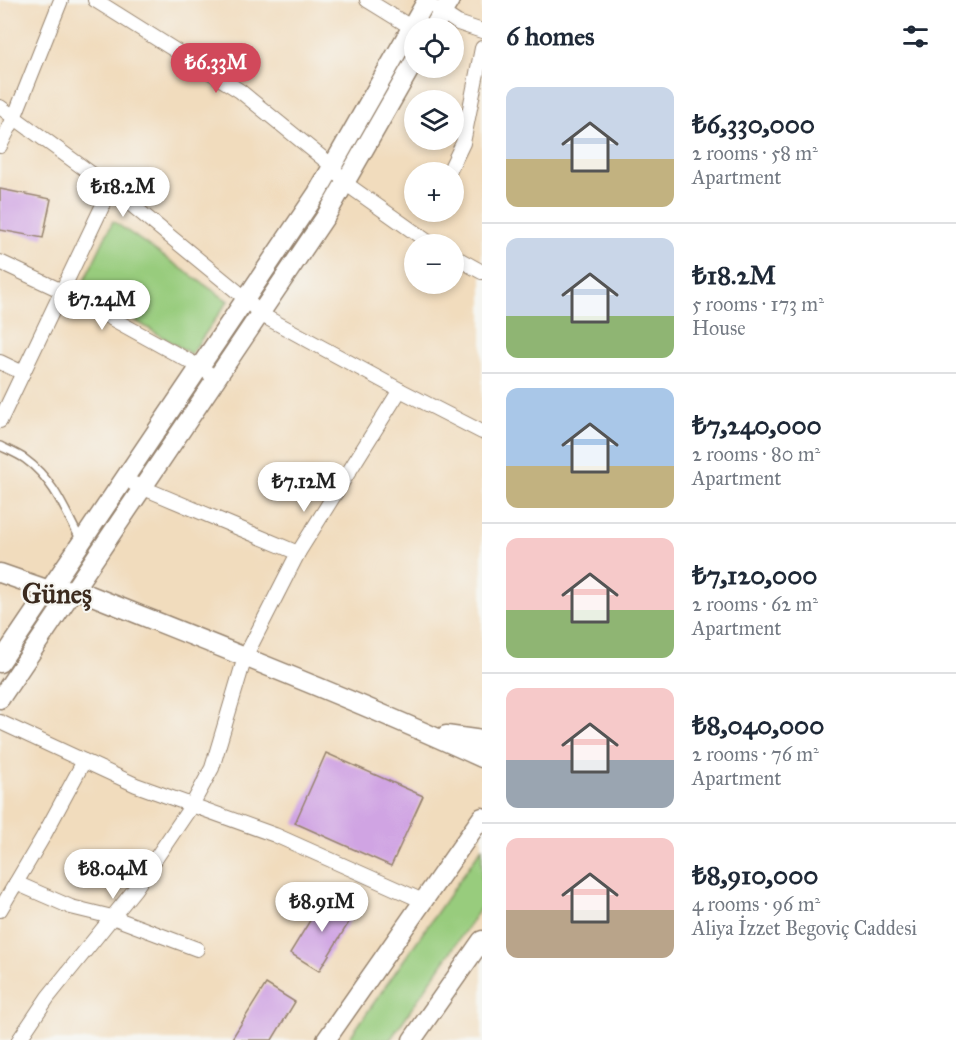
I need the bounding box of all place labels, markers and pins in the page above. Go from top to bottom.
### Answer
pin: ₺6.33M [167,43,265,94]
pin: ₺18.2M [74,167,172,218]
pin: ₺7.24M [53,280,151,331]
pin: ₺7.12M [255,462,353,513]
pin: ₺8.04M [64,849,162,900]
pin: ₺8.91M [273,882,371,933]

